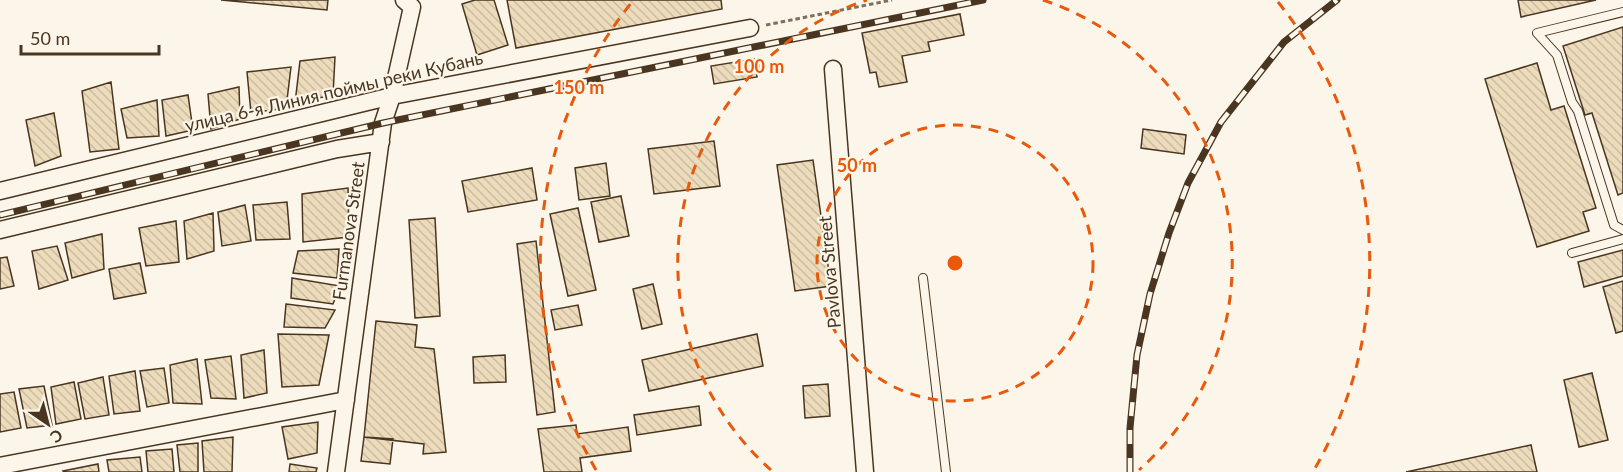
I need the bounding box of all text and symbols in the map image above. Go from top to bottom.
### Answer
scale bar [21,18,159,56]
text: 50 m [30,27,70,49]
street label: улица 6-я Линия поймы реки Кубань [183,46,485,136]
text: 100 m [734,55,784,77]
text: 150 m [554,76,604,98]
text: 50 m [837,154,877,176]
street label: Furmanova Street [327,160,369,302]
street label: Pavlova Street [813,214,845,329]
centre of rings [945,253,965,273]
north arrow [18,394,78,454]
text: С [47,426,67,448]

